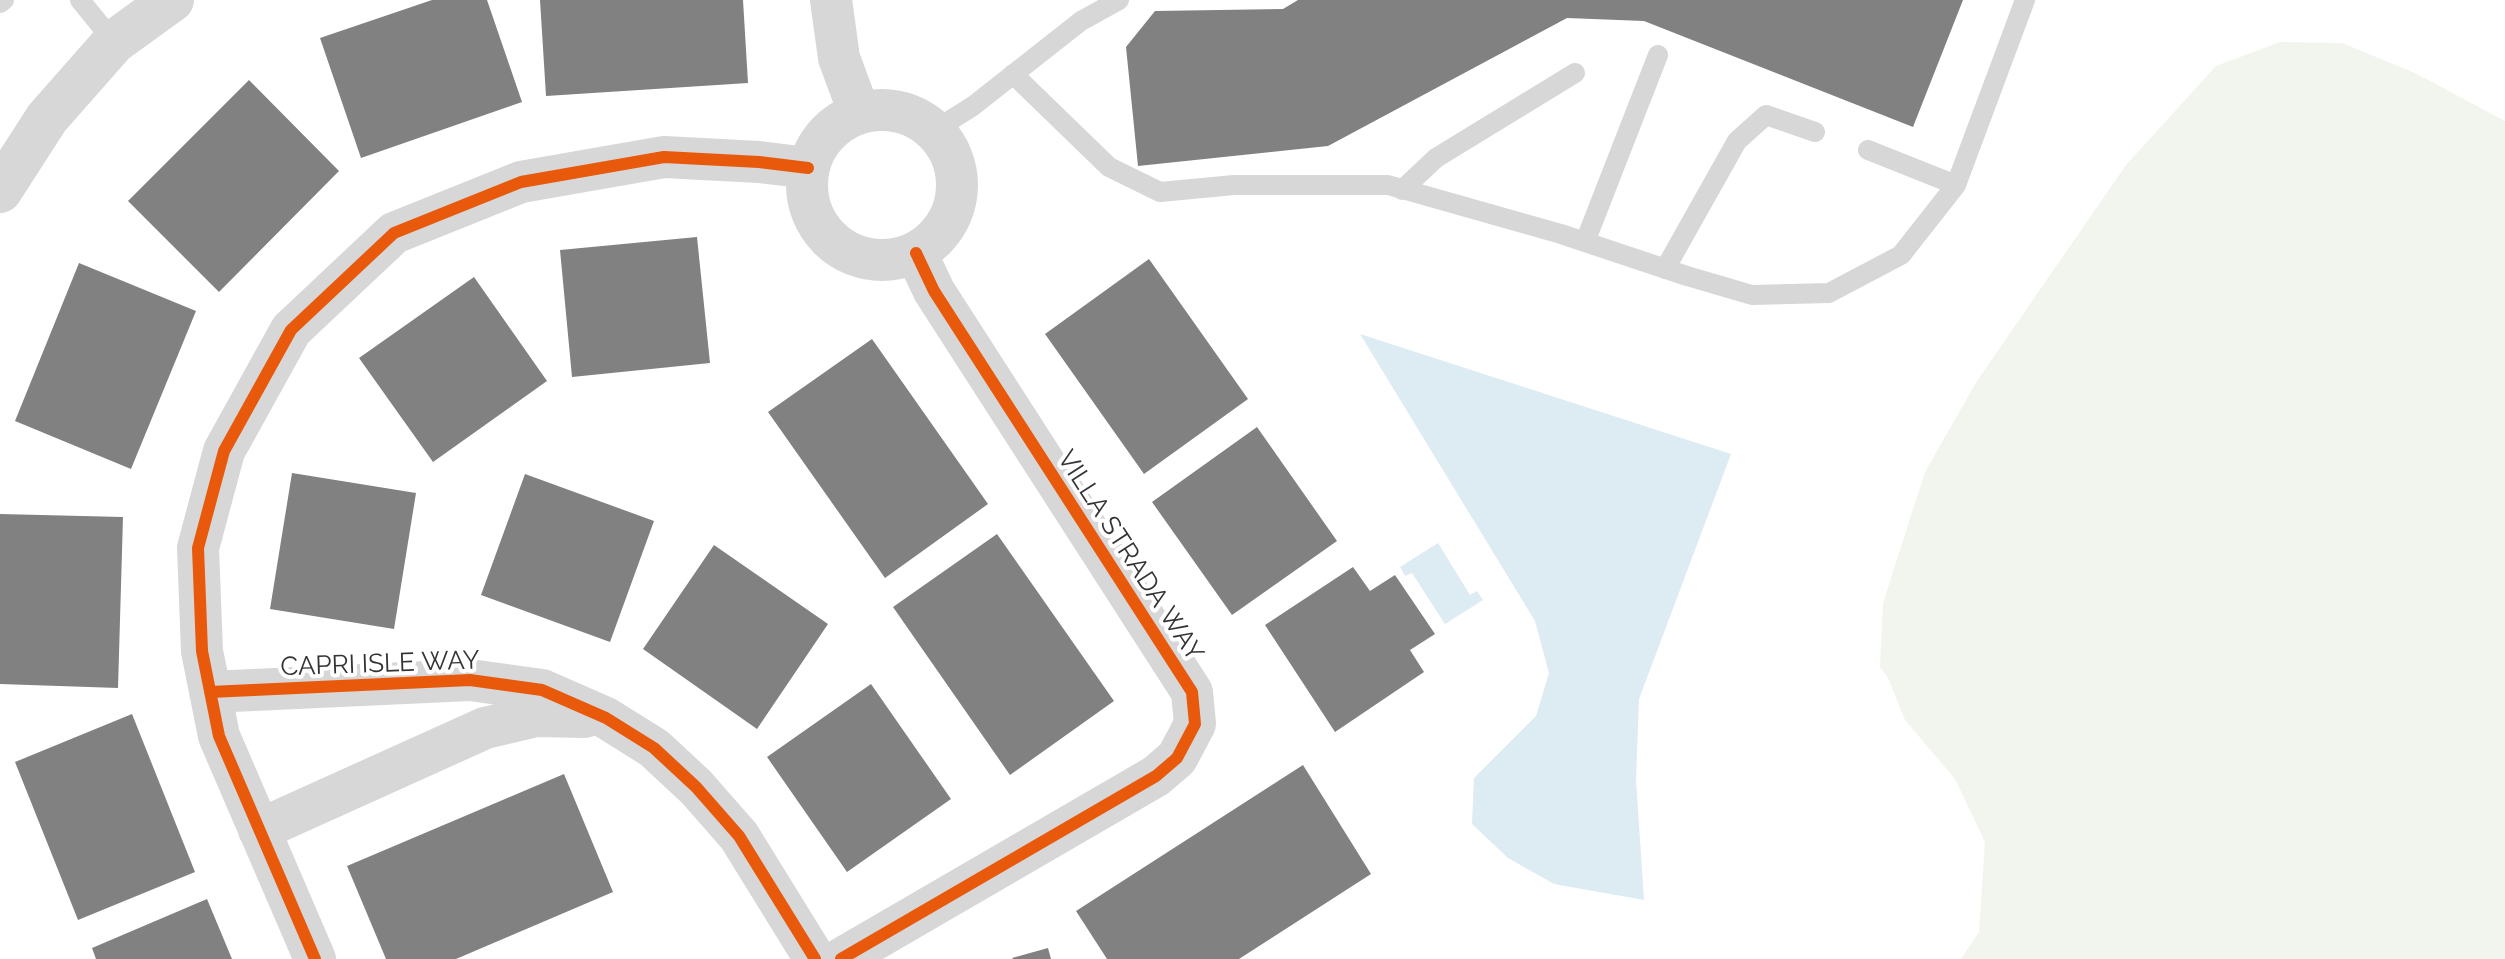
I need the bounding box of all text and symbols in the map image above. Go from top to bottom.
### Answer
street label: VILLA STRADA WAY [1050,445,1210,667]
street label: CAPRI ISLE WAY [280,645,480,683]

